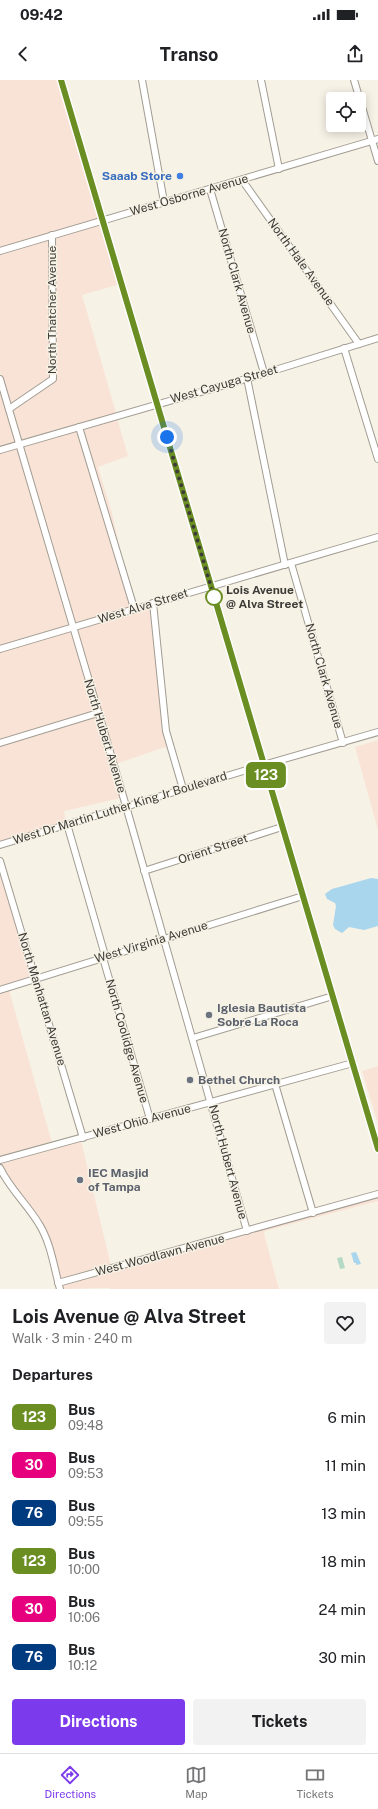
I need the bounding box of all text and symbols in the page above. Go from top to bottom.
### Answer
text: 09:42 [20,6,63,23]
icon: back [12,43,34,65]
icon: share [344,43,366,65]
text: Transo [160,44,218,65]
map controls [326,92,366,132]
button: locate [326,92,366,132]
place label: Saaab Store [102,169,172,183]
street label: West Osborne Avenue [128,171,250,219]
marker: Saaab Store [175,171,185,181]
street label: North Hale Avenue [265,216,338,309]
street label: North Clark Avenue [215,227,259,335]
street label: North Thatcher Avenue [45,245,59,374]
street label: West Cayuga Street [169,362,280,406]
your location [157,427,177,447]
place label: Lois Avenue @ Alva Street [226,583,303,611]
street label: West Alva Street [96,586,190,626]
marker: Lois Avenue @ Alva Street [205,588,223,606]
street label: North Clark Avenue [302,622,346,730]
street label: North Hubert Avenue [81,677,129,795]
line badge: 123 [243,762,289,788]
text: 123 [254,767,278,783]
street label: West Dr Martin Luther King Jr Boulevard [11,769,229,847]
street label: Orient Street [176,831,250,867]
street label: West Virginia Avenue [93,918,210,966]
street label: North Manhattan Avenue [15,931,69,1067]
street label: North Coolidge Avenue [103,977,151,1105]
place label: Iglesia Bautista Sobre La Roca [217,1001,306,1029]
marker: Iglesia Bautista Sobre La Roca [204,1010,214,1020]
place label: Bethel Church [198,1073,280,1087]
marker: Bethel Church [185,1075,195,1085]
street label: West Ohio Avenue [92,1101,193,1141]
street label: North Hubert Avenue [206,1103,250,1221]
place label: IEC Masjid of Tampa [88,1166,149,1194]
marker: IEC Masjid of Tampa [75,1175,85,1185]
street label: West Woodlawn Avenue [94,1231,226,1279]
button: heart [324,1302,366,1344]
text: Lois Avenue @ Alva Street [12,1305,246,1327]
text: Walk · 3 min · 240 m [12,1331,132,1346]
text: Departures [12,1366,93,1383]
text: Bus [68,1401,95,1418]
text: 123 [22,1409,46,1425]
text: 6 min [328,1409,366,1426]
text: 09:48 [68,1418,103,1433]
text: Bus [68,1449,95,1466]
text: 30 [25,1457,43,1473]
text: 11 min [325,1457,366,1474]
text: 09:53 [68,1466,103,1481]
text: Bus [68,1497,95,1514]
text: 76 [25,1505,43,1521]
text: 13 min [321,1505,366,1522]
text: 09:55 [68,1514,104,1529]
text: Bus [68,1545,95,1562]
text: 123 [22,1553,46,1569]
text: 18 min [321,1553,366,1570]
text: 10:00 [68,1562,100,1577]
text: Bus [68,1593,95,1610]
text: 30 [25,1601,43,1617]
text: 24 min [319,1601,366,1618]
text: 10:06 [68,1610,100,1625]
text: Bus [68,1641,95,1658]
text: 76 [25,1649,43,1665]
text: 30 min [318,1649,366,1666]
text: 10:12 [68,1658,97,1673]
button: Directions [12,1699,185,1745]
button: Tickets [193,1699,366,1745]
tab: Directions [45,1764,96,1800]
tab: Map [185,1764,208,1800]
tab: Tickets [297,1764,333,1800]

